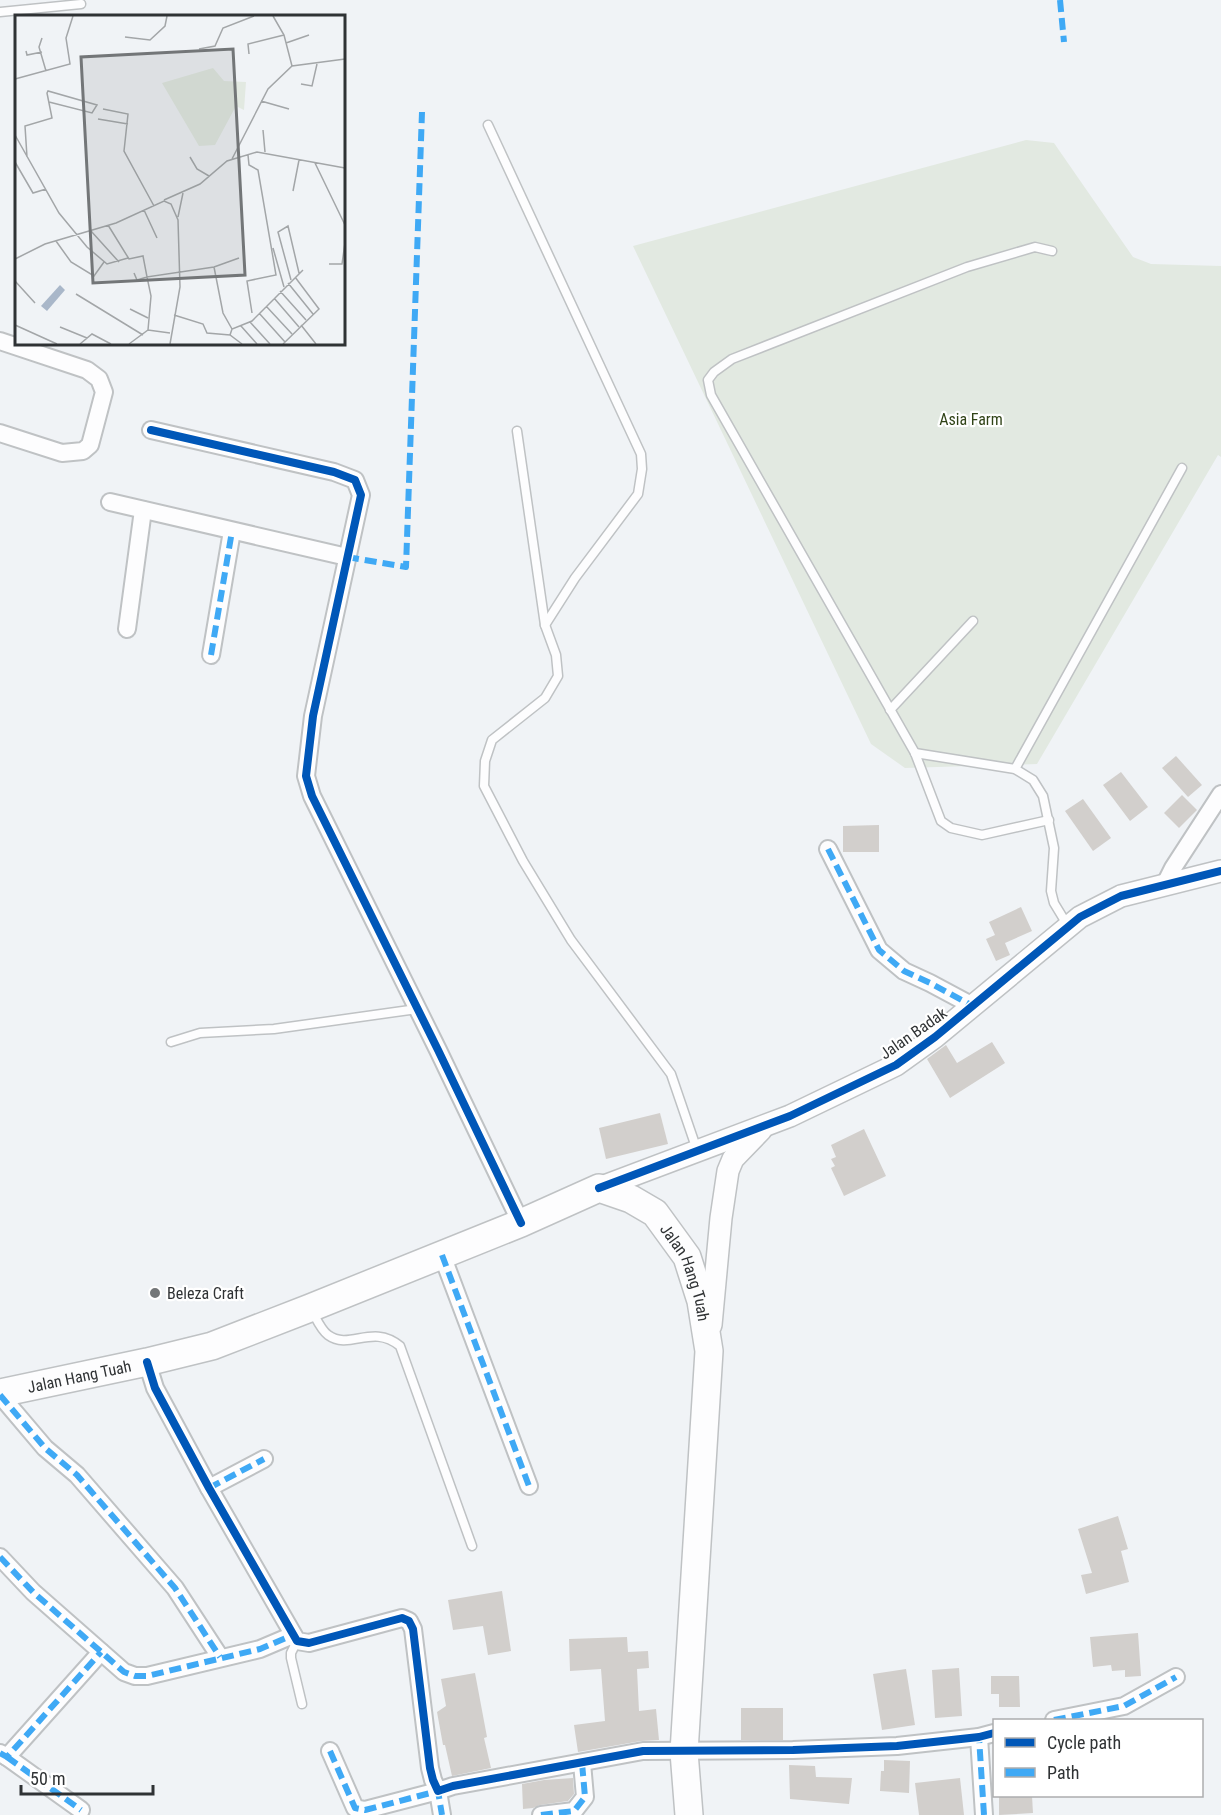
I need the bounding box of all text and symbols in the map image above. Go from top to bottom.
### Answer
inset map [15,15,345,345]
park label: Asia Farm [939,410,1003,429]
street label: Jalan Badak [876,1003,951,1063]
street label: Jalan Hang Tuah [656,1220,713,1323]
place label: Beleza Craft [167,1284,244,1303]
marker: Beleza Craft [148,1286,162,1300]
street label: Jalan Hang Tuah [26,1357,133,1397]
legend [993,1719,1203,1797]
text: Cycle path [1047,1732,1121,1753]
scale bar [21,1758,153,1796]
text: Path [1047,1762,1080,1783]
text: 50 m [30,1768,65,1789]

